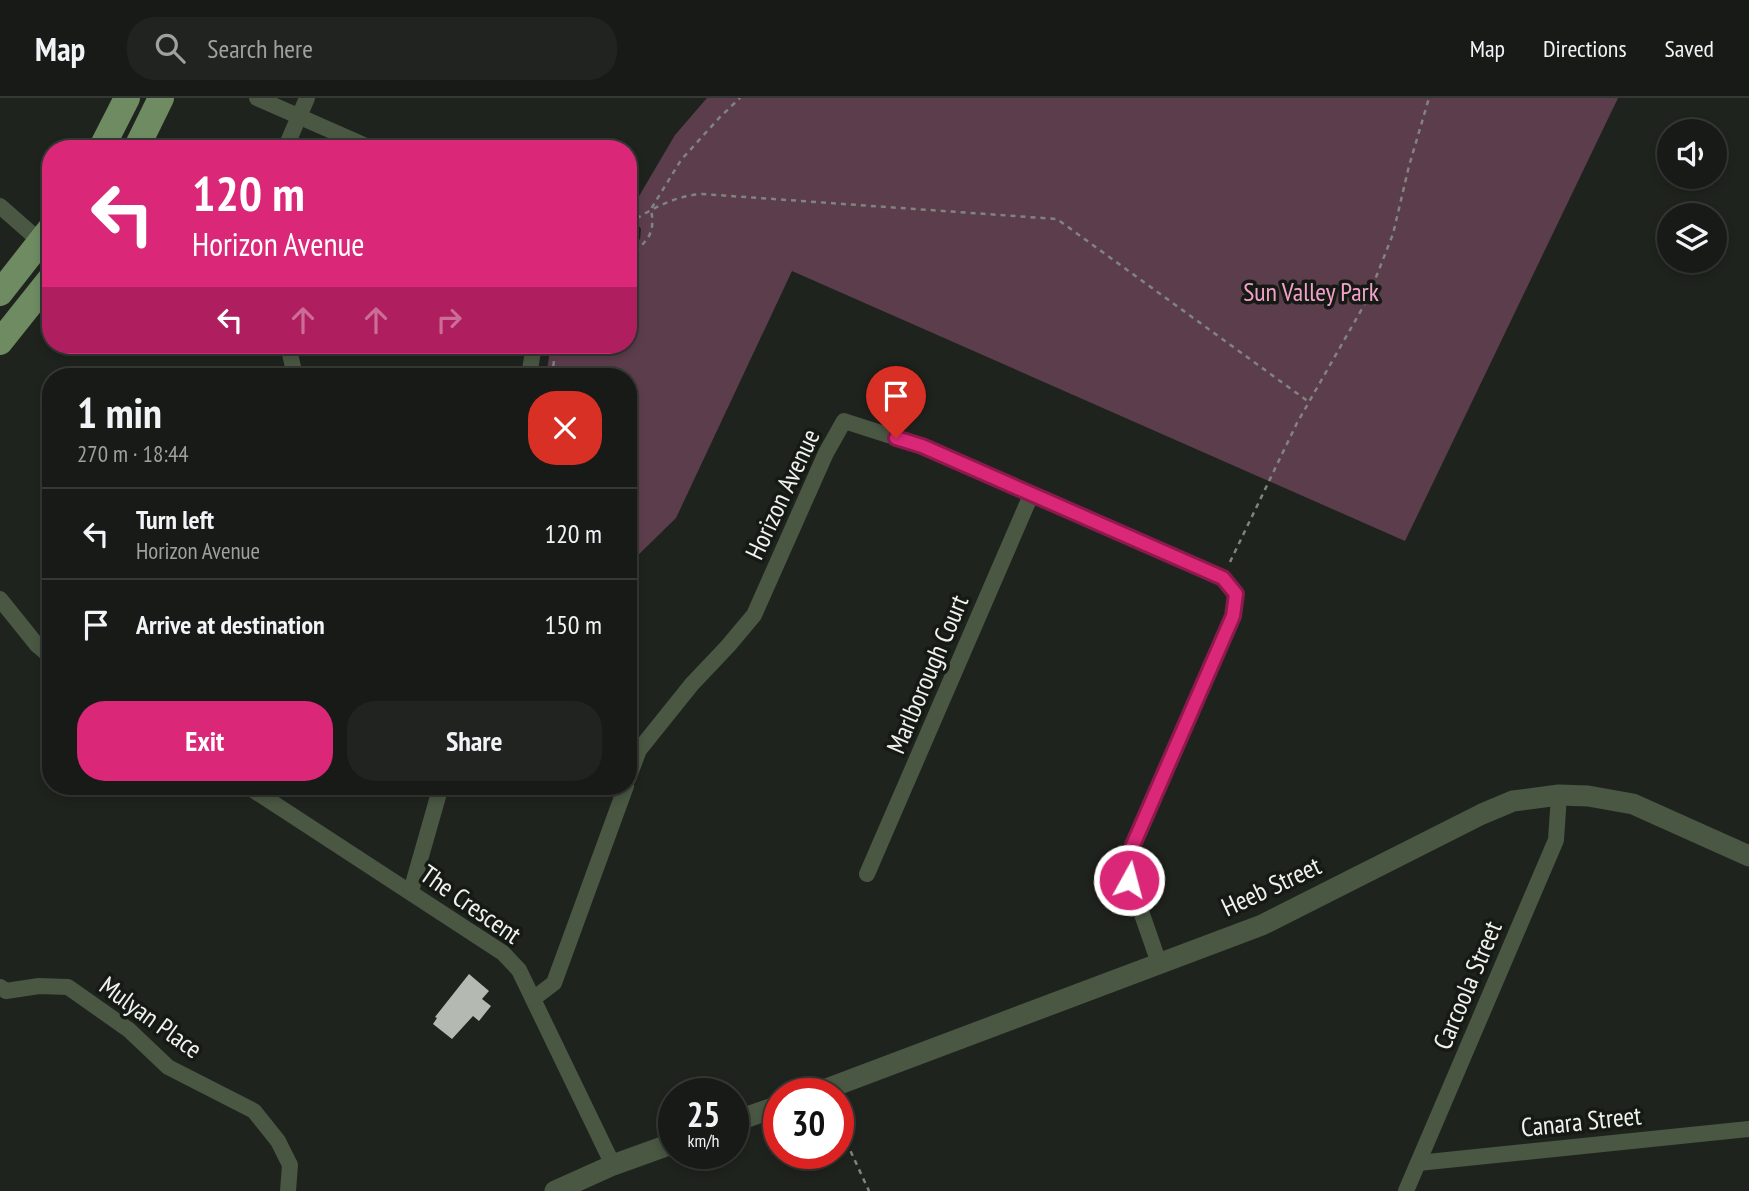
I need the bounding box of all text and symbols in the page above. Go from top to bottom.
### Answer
search box [127,17,617,80]
text: Map [35,27,85,70]
icon: search [151,29,189,67]
text: Search here [207,32,313,65]
text: Map [1470,33,1505,64]
text: Directions [1543,33,1627,64]
text: Saved [1665,33,1714,64]
map controls [1657,119,1727,273]
button: sound [1657,119,1727,189]
text: 120 m [192,161,305,225]
icon: left [77,168,168,259]
button: layers [1657,203,1727,273]
text: Horizon Avenue [192,223,365,265]
park label: Sun Valley Park [1243,275,1379,308]
icon: left [211,301,249,339]
icon: ahead [284,301,322,339]
icon: ahead [357,301,395,339]
icon: right [430,301,468,339]
pin [866,366,926,438]
icon: arrive [877,377,915,415]
text: 1 min [77,385,162,440]
button: close [528,391,602,465]
street label: Horizon Avenue [737,423,827,565]
text: 270 m · 18:44 [77,439,189,468]
text: Turn left [136,503,214,536]
icon: left [77,515,115,553]
text: 120 m [544,517,602,550]
text: Horizon Avenue [136,536,260,565]
street label: Marlborough Court [879,590,975,758]
icon: arrive [77,606,115,644]
text: Arrive at destination [136,608,325,641]
text: 150 m [544,608,602,641]
button: Exit [77,701,333,781]
button: Share [347,701,602,781]
position arrow [1092,843,1166,917]
street label: Heeb Street [1216,849,1326,923]
street label: The Crescent [414,857,528,951]
street label: Carcoola Street [1425,916,1509,1054]
street label: Mulyan Place [93,969,209,1065]
speed limit sign: 30 [763,1078,854,1169]
text: 25 [687,1091,720,1137]
street label: Canara Street [1519,1098,1643,1144]
text: km/h [688,1129,719,1152]

